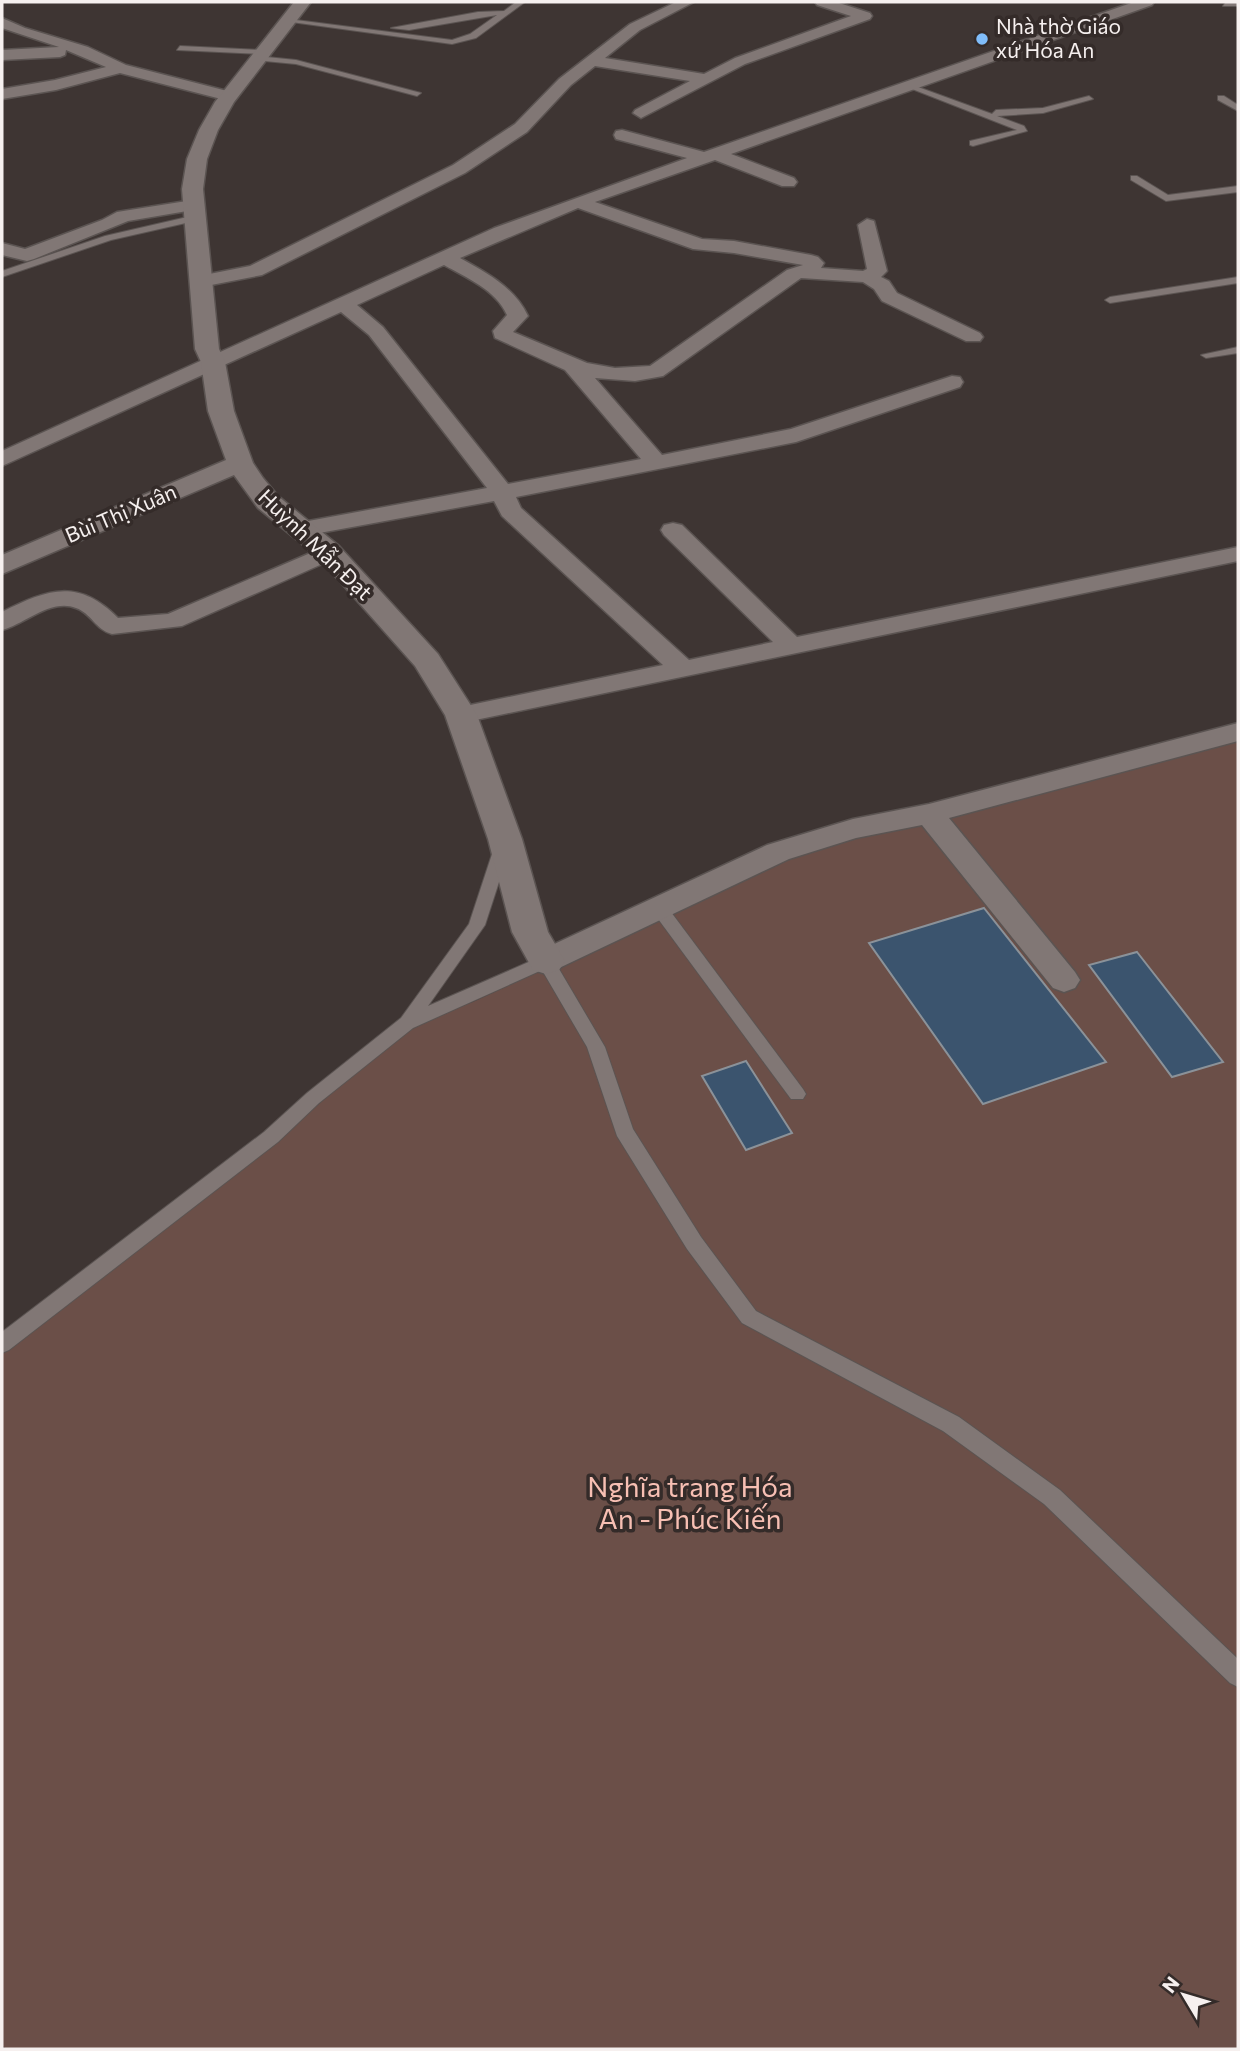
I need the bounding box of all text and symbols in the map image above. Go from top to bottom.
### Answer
place label: Nhà thờ Giáo xứ Hóa An [996,13,1121,62]
marker: Nhà thờ Giáo xứ Hóa An [974,31,990,47]
street label: Bùi Thị Xuân [61,478,180,547]
street label: Huỳnh Mẫn Đạt [254,483,379,604]
park label: Nghĩa trang Hóa An - Phúc Kiến [587,1469,793,1535]
north arrow [1149,1960,1219,2030]
text: N [1157,1972,1184,1997]

